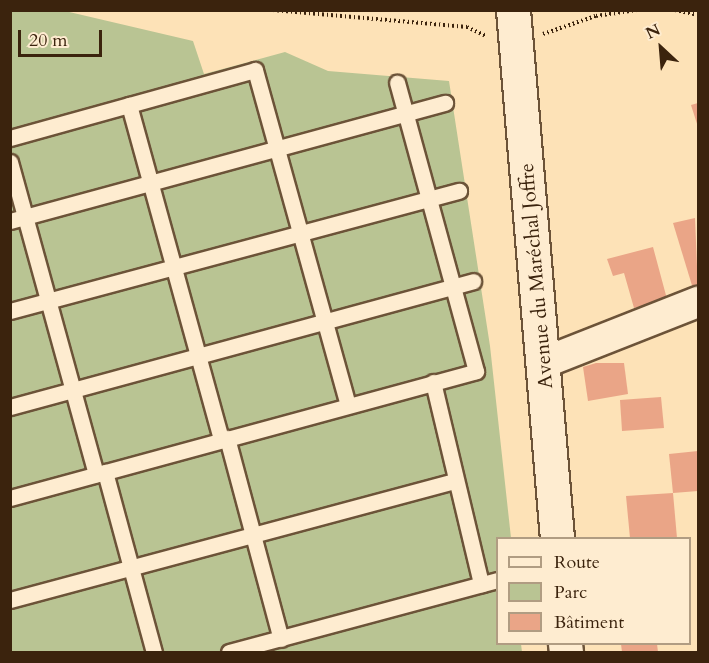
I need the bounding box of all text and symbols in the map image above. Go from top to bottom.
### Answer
scale bar [21,18,105,56]
north arrow [631,18,691,78]
text: N [642,19,664,45]
text: 20 m [29,28,68,53]
street label: Avenue du Maréchal Joffre [514,162,558,390]
legend [496,537,691,645]
text: Route [554,550,600,575]
text: Parc [554,580,587,605]
text: Bâtiment [554,610,624,635]

